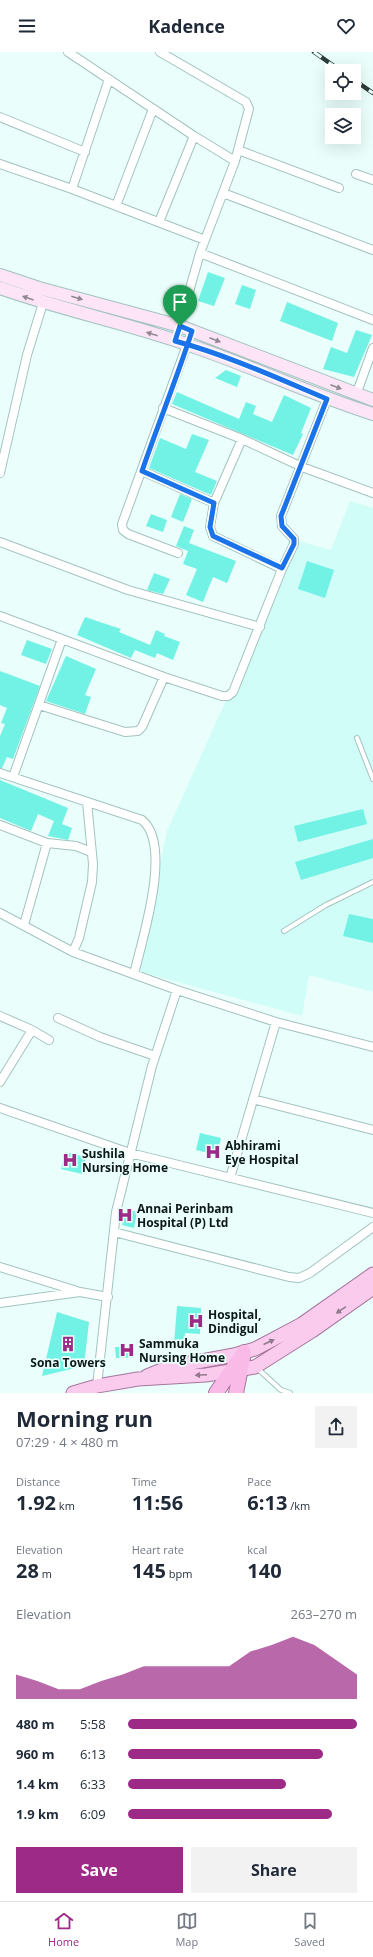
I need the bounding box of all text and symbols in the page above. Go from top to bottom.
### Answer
text: Kadence [148,14,225,38]
icon: menu [16,15,38,37]
icon: heart [335,15,357,37]
map controls [325,64,361,144]
button: locate [325,64,361,100]
button: layers [325,108,361,144]
pin [163,285,197,326]
icon: arrive [169,291,191,313]
one-way arrow [21,294,33,300]
one-way arrow [72,295,84,301]
one-way arrow [146,331,158,337]
one-way arrow [210,338,222,344]
one-way arrow [331,384,342,390]
place label: Abhirami Eye Hospital [225,1137,299,1168]
hospital icon: Abhirami Eye Hospital [204,1143,222,1161]
place label: Sushila Nursing Home [82,1145,168,1176]
hospital icon: Sushila Nursing Home [61,1151,79,1169]
place label: Annai Perinbam Hospital (P) Ltd [137,1200,233,1231]
hospital icon: Annai Perinbam Hospital (P) Ltd [116,1206,134,1224]
place label: Hospital, Dindigul [208,1306,261,1337]
one-way arrow [336,1306,347,1314]
hospital icon: Hospital, Dindigul [187,1312,205,1330]
building icon: Sona Towers [59,1335,77,1353]
place label: Sammuka Nursing Home [139,1335,225,1366]
one-way arrow [263,1339,275,1345]
hospital icon: Sammuka Nursing Home [118,1341,136,1359]
place label: Sona Towers [30,1354,106,1371]
one-way arrow [195,1372,207,1379]
text: Morning run [16,1403,153,1433]
button: share [315,1406,357,1448]
text: 07:29 · 4 × 480 m [16,1433,119,1451]
text: Distance [16,1474,60,1489]
text: Time [132,1474,157,1489]
text: Pace [247,1474,272,1489]
text: 1.92 [16,1489,56,1516]
text: 11:56 [132,1489,183,1516]
text: 6:13 [247,1489,287,1516]
text: km [56,1498,75,1513]
text: /km [287,1498,310,1513]
text: Elevation [16,1542,63,1557]
text: Heart rate [132,1542,184,1557]
text: kcal [247,1542,267,1557]
text: 28 [16,1557,39,1584]
text: 145 [132,1557,166,1584]
text: 140 [247,1557,282,1584]
text: m [39,1566,52,1581]
text: bpm [166,1566,192,1581]
text: Elevation [16,1605,71,1623]
text: 263–270 m [290,1605,357,1623]
text: 480 m [16,1715,54,1733]
text: 5:58 [80,1715,106,1733]
text: 960 m [16,1745,54,1763]
text: 6:13 [80,1745,106,1763]
text: 1.4 km [16,1775,59,1793]
text: 6:33 [80,1775,106,1793]
text: 1.9 km [16,1805,59,1823]
text: 6:09 [80,1805,106,1823]
button: Save [16,1847,183,1893]
button: Share [191,1847,357,1893]
tab: Home [48,1910,79,1949]
tab: Map [175,1910,198,1949]
tab: Saved [294,1910,325,1949]

